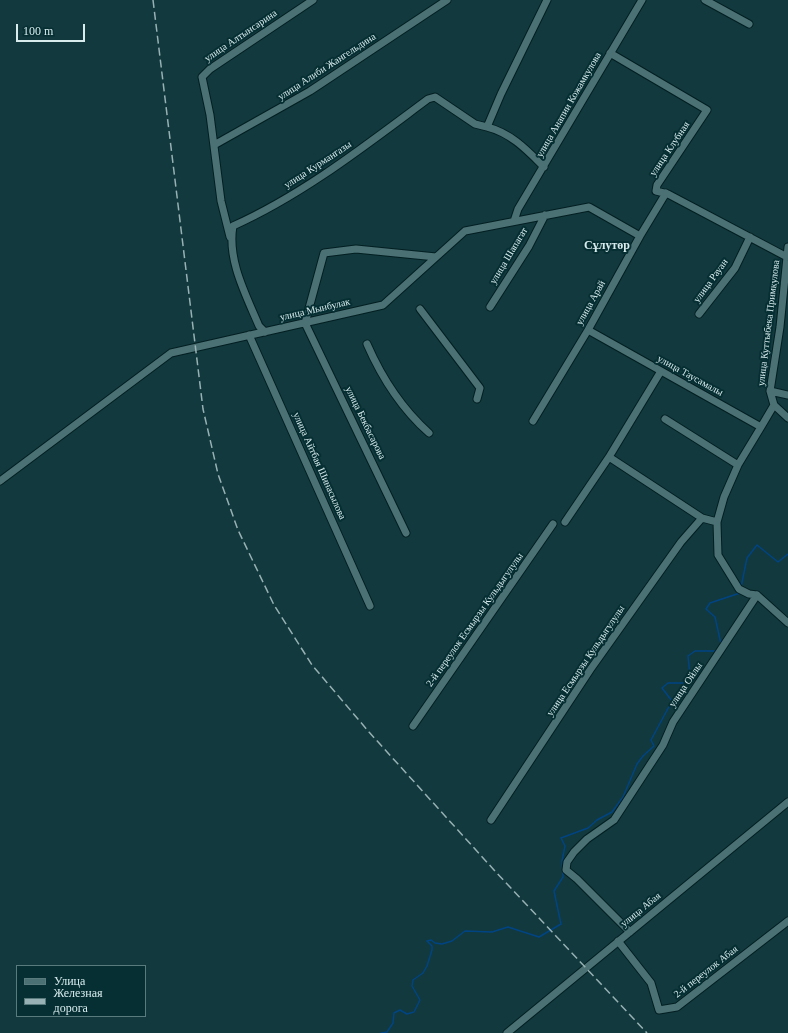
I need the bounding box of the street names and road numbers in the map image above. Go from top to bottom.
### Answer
street label: улица Алтынсарина [202,7,280,65]
street label: улица Алиби Жангельдина [276,31,378,103]
street label: улица Анапии Кожамкулова [534,50,604,160]
street label: улица Клубная [647,119,693,179]
street label: улица Курмангазы [282,139,354,191]
street label: улица Шапагат [487,225,531,287]
street label: улица Рауан [691,257,731,305]
street label: улица Куттыбека Примкулова [755,259,783,387]
street label: улица Арай [574,279,608,327]
street label: улица Мынбулак [279,296,351,324]
street label: улица Таусамалы [655,353,725,399]
street label: улица Бекбасарова [342,385,388,461]
street label: улица Айтбая Шинасылова [290,410,348,522]
street label: 2-й переулок Есмырзы Кульдыгулулы [424,551,526,689]
street label: улица Есмырзы Кульдыгулулы [544,603,628,719]
street label: улица Ойлы [667,660,705,710]
street label: улица Абая [619,890,663,930]
street label: 2-й переулок Абая [672,943,740,1001]

